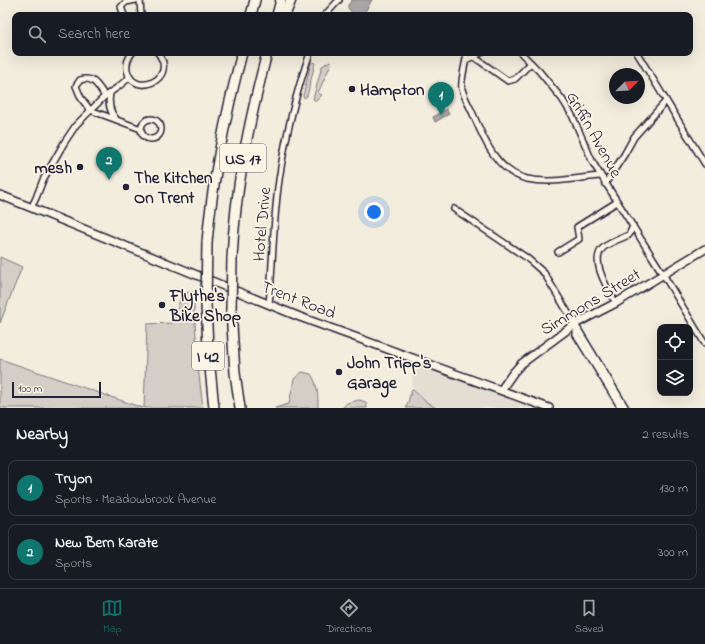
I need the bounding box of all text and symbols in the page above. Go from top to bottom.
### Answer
search box [12,12,693,56]
icon: search [26,23,48,45]
text: Search here [58,23,130,45]
north arrow [609,68,645,104]
place label: Hampton [360,78,425,103]
pin: 1 [428,82,454,115]
marker: Hampton [347,84,357,94]
street label: Griffin Avenue [560,87,628,183]
road number: US 17 [220,144,266,172]
pin: 2 [96,147,122,180]
place label: mesh [34,156,72,181]
marker: mesh [75,162,85,172]
place label: The Kitchen On Trent [134,166,213,211]
marker: The Kitchen On Trent [121,182,131,192]
street label: Hotel Drive [247,185,278,262]
your location [364,202,384,222]
street label: Simmons Street [536,262,646,342]
street label: Trent Road [258,275,340,326]
place label: Flythe's Bike Shop [169,284,241,329]
marker: Flythe's Bike Shop [157,300,167,310]
map controls [657,324,693,396]
button: locate [657,324,693,360]
road number: I 42 [192,342,224,370]
place label: John Tripp's Garage [347,351,432,398]
button: layers [657,360,693,396]
marker: John Tripp's Garage [334,367,344,377]
scale bar [12,380,101,399]
text: 100 m [18,381,42,397]
text: Nearby [16,422,68,447]
text: 2 results [642,425,689,444]
text: Tryon [55,468,92,490]
text: 1 [28,479,32,498]
text: 130 m [660,479,688,498]
text: Sports · Meadowbrook Avenue [55,490,216,509]
text: New Bern Karate [55,532,158,554]
text: 2 [27,543,33,562]
text: 300 m [658,543,688,562]
text: Sports [55,554,92,573]
tab: Map [101,597,123,637]
tab: Directions [326,597,372,637]
tab: Saved [575,597,604,637]

